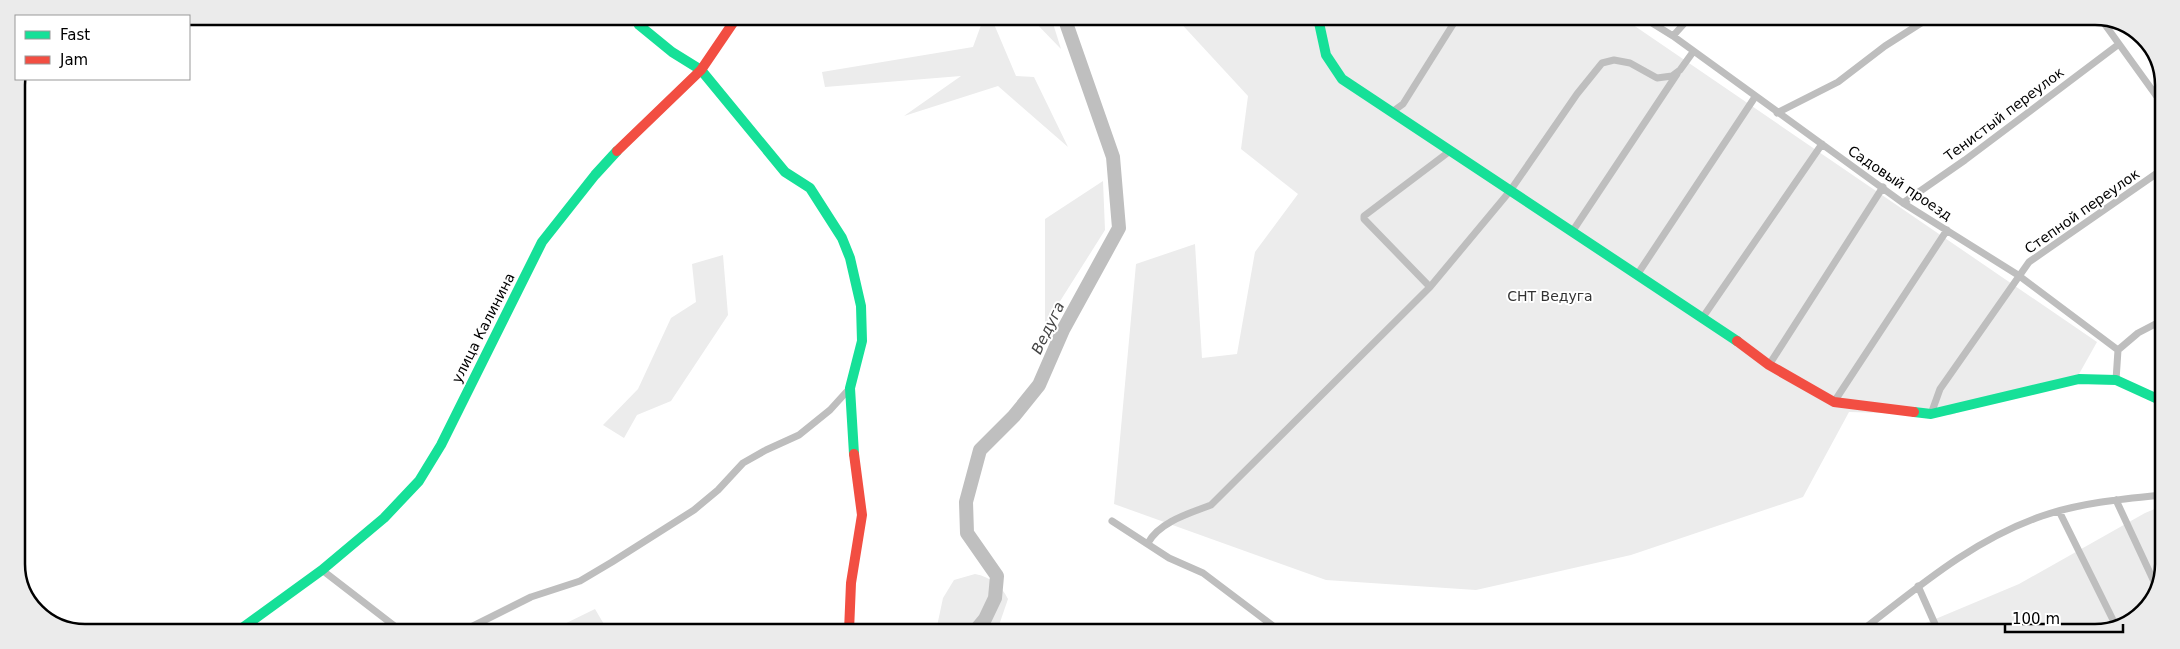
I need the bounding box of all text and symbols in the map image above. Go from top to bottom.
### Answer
legend [15,15,190,80]
text: Fast [60,26,90,44]
text: Jam [59,51,88,69]
street label: Тенистый переулок [1940,64,2067,165]
street label: Садовый проезд [1845,142,1955,224]
street label: Степной переулок [2022,165,2142,257]
street label: улица Калинина [448,270,518,386]
park label: СНТ Ведуга [1507,288,1593,304]
water label: Ведуга [1028,299,1068,357]
scale bar [2005,602,2122,634]
text: 100 m [2012,610,2060,628]

